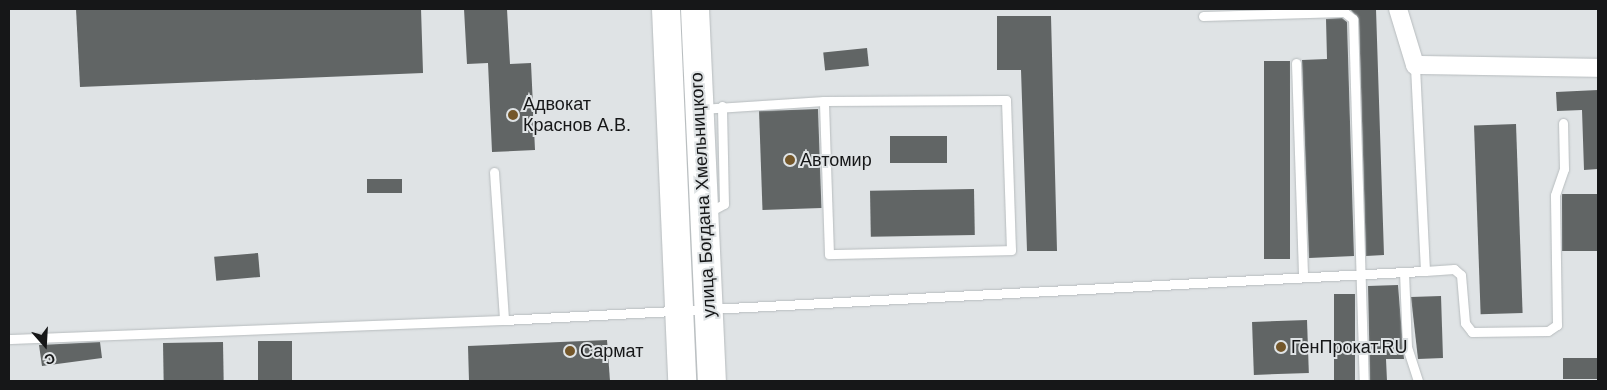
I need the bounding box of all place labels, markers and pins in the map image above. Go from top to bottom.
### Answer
place label: Адвокат Краснов А.В. [523,94,631,136]
marker: Адвокат Краснов А.В. [507,109,519,121]
place label: Автомир [800,149,872,171]
marker: Автомир [784,154,796,166]
place label: ГенПрокат.RU [1291,336,1408,358]
place label: Сармат [580,340,643,362]
marker: ГенПрокат.RU [1275,341,1287,353]
marker: Сармат [564,345,576,357]

